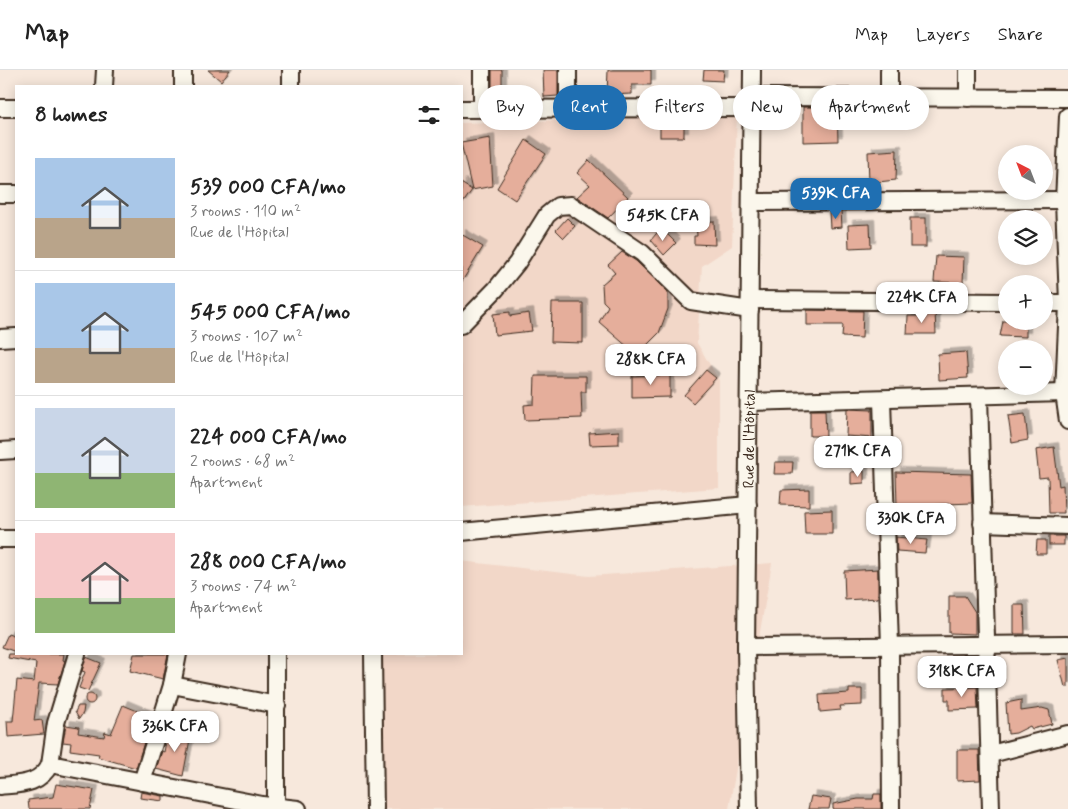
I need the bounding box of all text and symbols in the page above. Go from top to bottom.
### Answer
text: Map [25,19,69,50]
text: Map [855,23,888,47]
text: Layers [916,23,970,47]
text: Share [998,23,1043,47]
chip: Buy [478,85,543,130]
chip: Rent [553,85,627,130]
chip: Filters [637,85,723,130]
chip: New [733,85,801,130]
chip: Apartment [811,85,929,130]
text: 8 homes [35,101,107,129]
icon: filters [415,101,443,129]
north arrow [998,145,1052,200]
map controls [998,145,1053,395]
text: 539 000 CFA/mo [190,173,346,201]
icon: home [75,178,135,238]
pin: 539K CFA [784,178,888,220]
text: 539K CFA [801,183,871,204]
pin: 545K CFA [611,200,715,242]
text: 3 rooms · 110 m² [190,201,301,222]
text: 545K CFA [627,205,699,226]
button: layers [998,210,1053,265]
text: Rue de l'Hôpital [190,222,289,243]
button: + [998,275,1053,330]
pin: 224K CFA [870,282,974,324]
text: 224K CFA [887,287,957,308]
text: 545 000 CFA/mo [190,298,350,326]
icon: home [75,303,135,363]
text: 3 rooms · 107 m² [190,326,303,347]
button: − [998,340,1053,395]
pin: 288K CFA [599,344,703,386]
text: Rue de l'Hôpital [190,347,289,368]
text: 288K CFA [616,349,686,370]
street label: Rue de l'Hôpital [739,390,761,489]
text: 224 000 CFA/mo [190,423,347,451]
icon: home [75,428,135,488]
pin: 271K CFA [806,436,910,478]
text: 271K CFA [825,441,891,462]
text: 2 rooms · 68 m² [190,451,295,472]
text: Apartment [190,472,263,493]
pin: 330K CFA [859,502,963,545]
text: 330K CFA [877,508,945,529]
text: 288 000 CFA/mo [190,548,346,576]
icon: home [75,553,135,613]
text: 3 rooms · 74 m² [190,576,297,597]
text: Apartment [190,597,263,618]
pin: 318K CFA [910,656,1014,698]
text: 318K CFA [929,661,995,682]
pin: 336K CFA [123,710,227,753]
text: 336K CFA [142,716,208,737]

